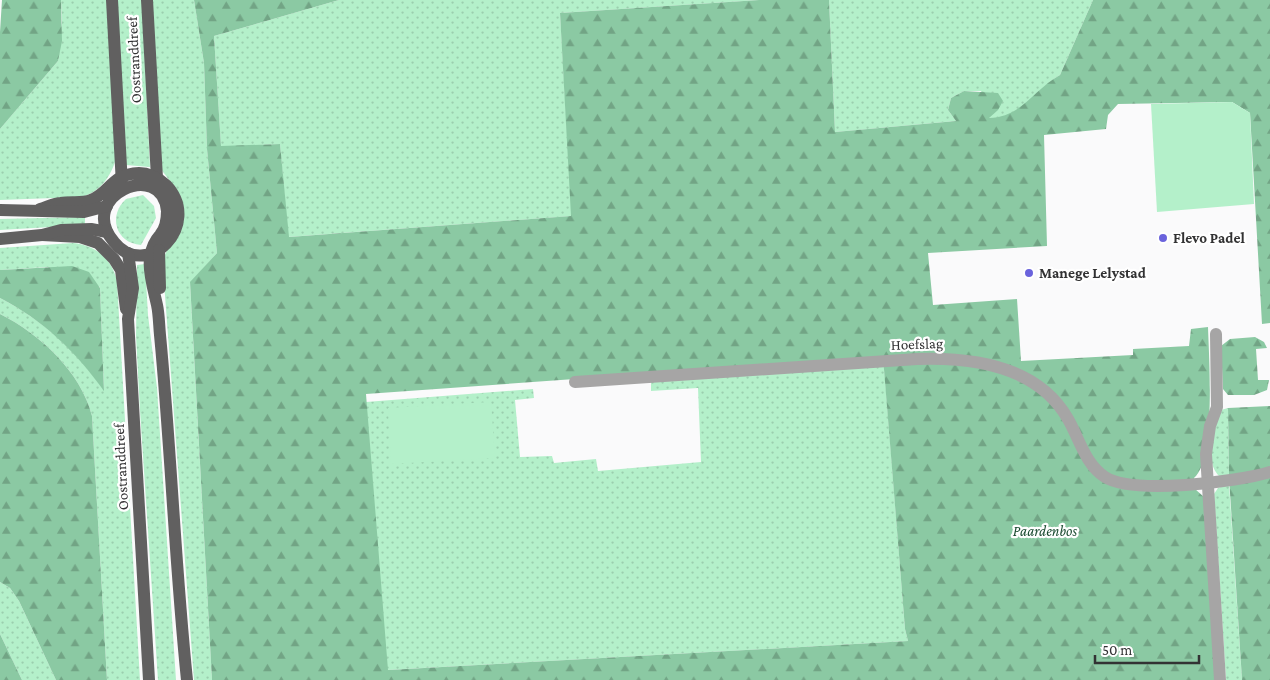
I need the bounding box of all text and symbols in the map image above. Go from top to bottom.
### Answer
street label: Oostranddreef [124,15,144,104]
place label: Flevo Padel [1173,230,1245,246]
marker: Flevo Padel [1157,232,1169,244]
place label: Manege Lelystad [1039,265,1147,281]
marker: Manege Lelystad [1023,267,1035,279]
street label: Hoefslag [891,335,943,354]
street label: Oostranddreef [111,422,131,511]
park label: Paardenbos [1013,523,1078,539]
scale bar [1095,632,1199,664]
text: 50 m [1102,642,1132,658]

